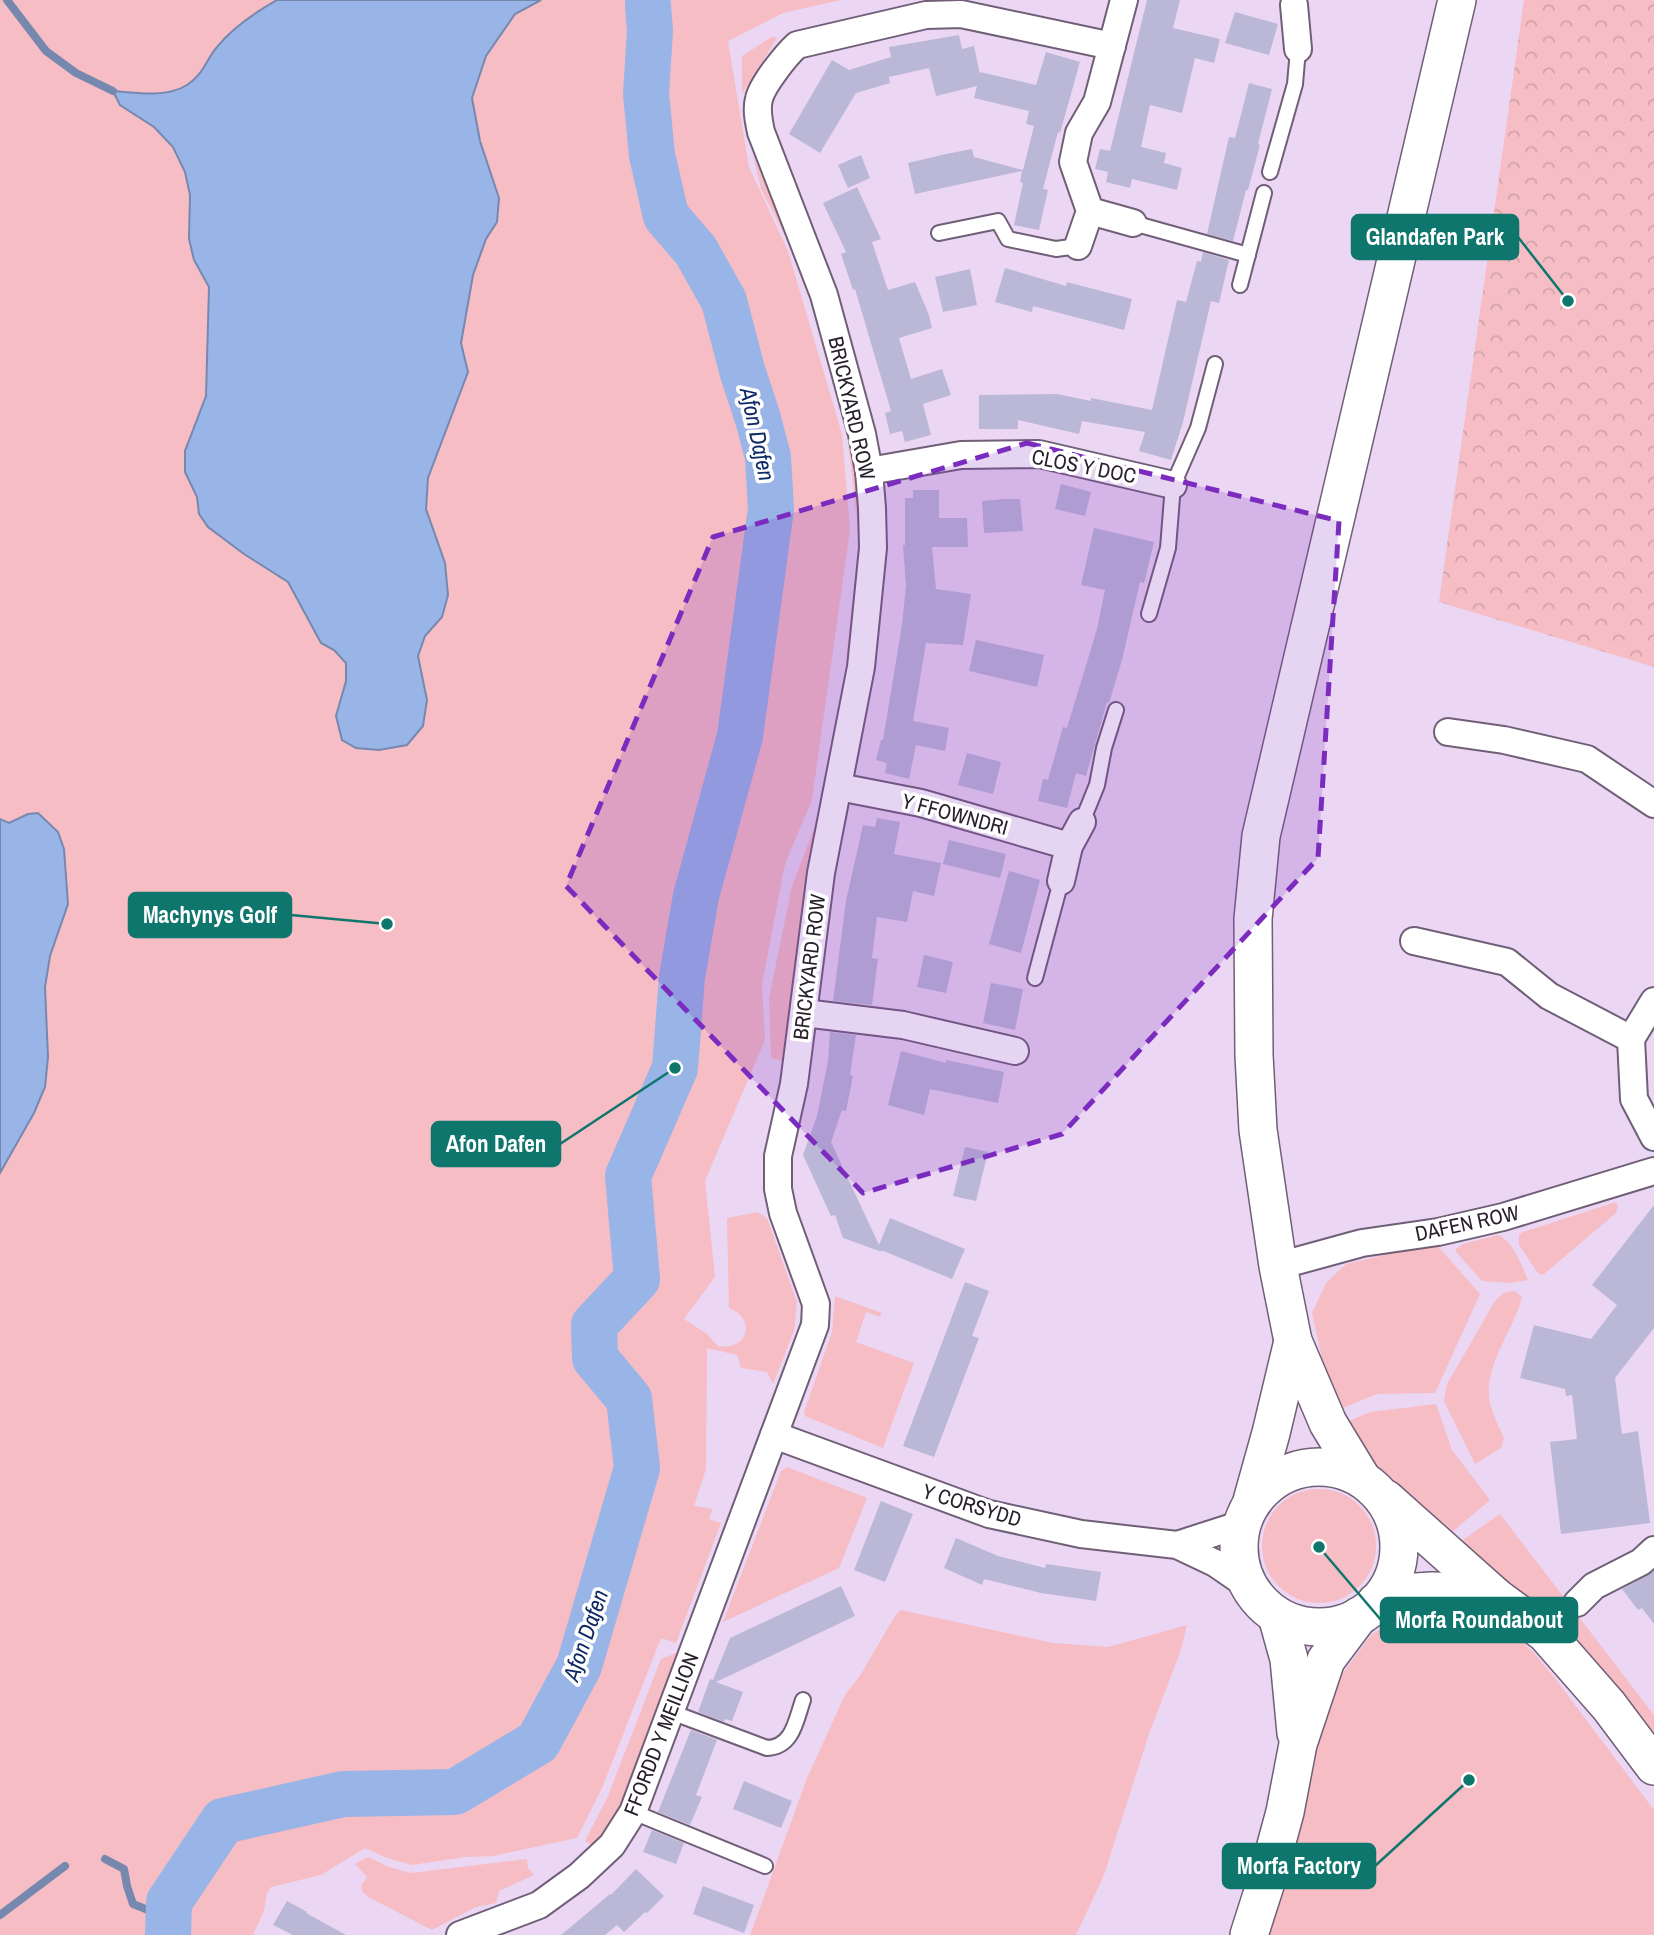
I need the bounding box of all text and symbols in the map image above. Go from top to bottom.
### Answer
callout: Glandafen Park [1352,215,1518,259]
text: Glandafen Park [1366,221,1505,252]
street label: BRICKYARD ROW [821,334,883,483]
water label: Afon Dafen [733,384,783,483]
street label: CLOS Y DOC [1029,442,1139,490]
street label: Y FFOWNDRI [899,786,1011,842]
street label: BRICKYARD ROW [786,892,832,1041]
callout: Machynys Golf [129,893,291,937]
text: Machynys Golf [143,899,278,930]
callout: Afon Dafen [432,1122,560,1166]
text: Afon Dafen [446,1128,546,1159]
street label: DAFEN ROW [1413,1198,1522,1248]
street label: Y CORSYDD [919,1476,1025,1534]
water label: Afon Dafen [555,1585,615,1686]
callout: Morfa Roundabout [1381,1598,1577,1642]
text: Morfa Roundabout [1395,1604,1563,1635]
street label: FFORDD Y MEILLION [617,1648,705,1820]
callout: Morfa Factory [1223,1844,1375,1888]
text: Morfa Factory [1237,1850,1361,1881]

